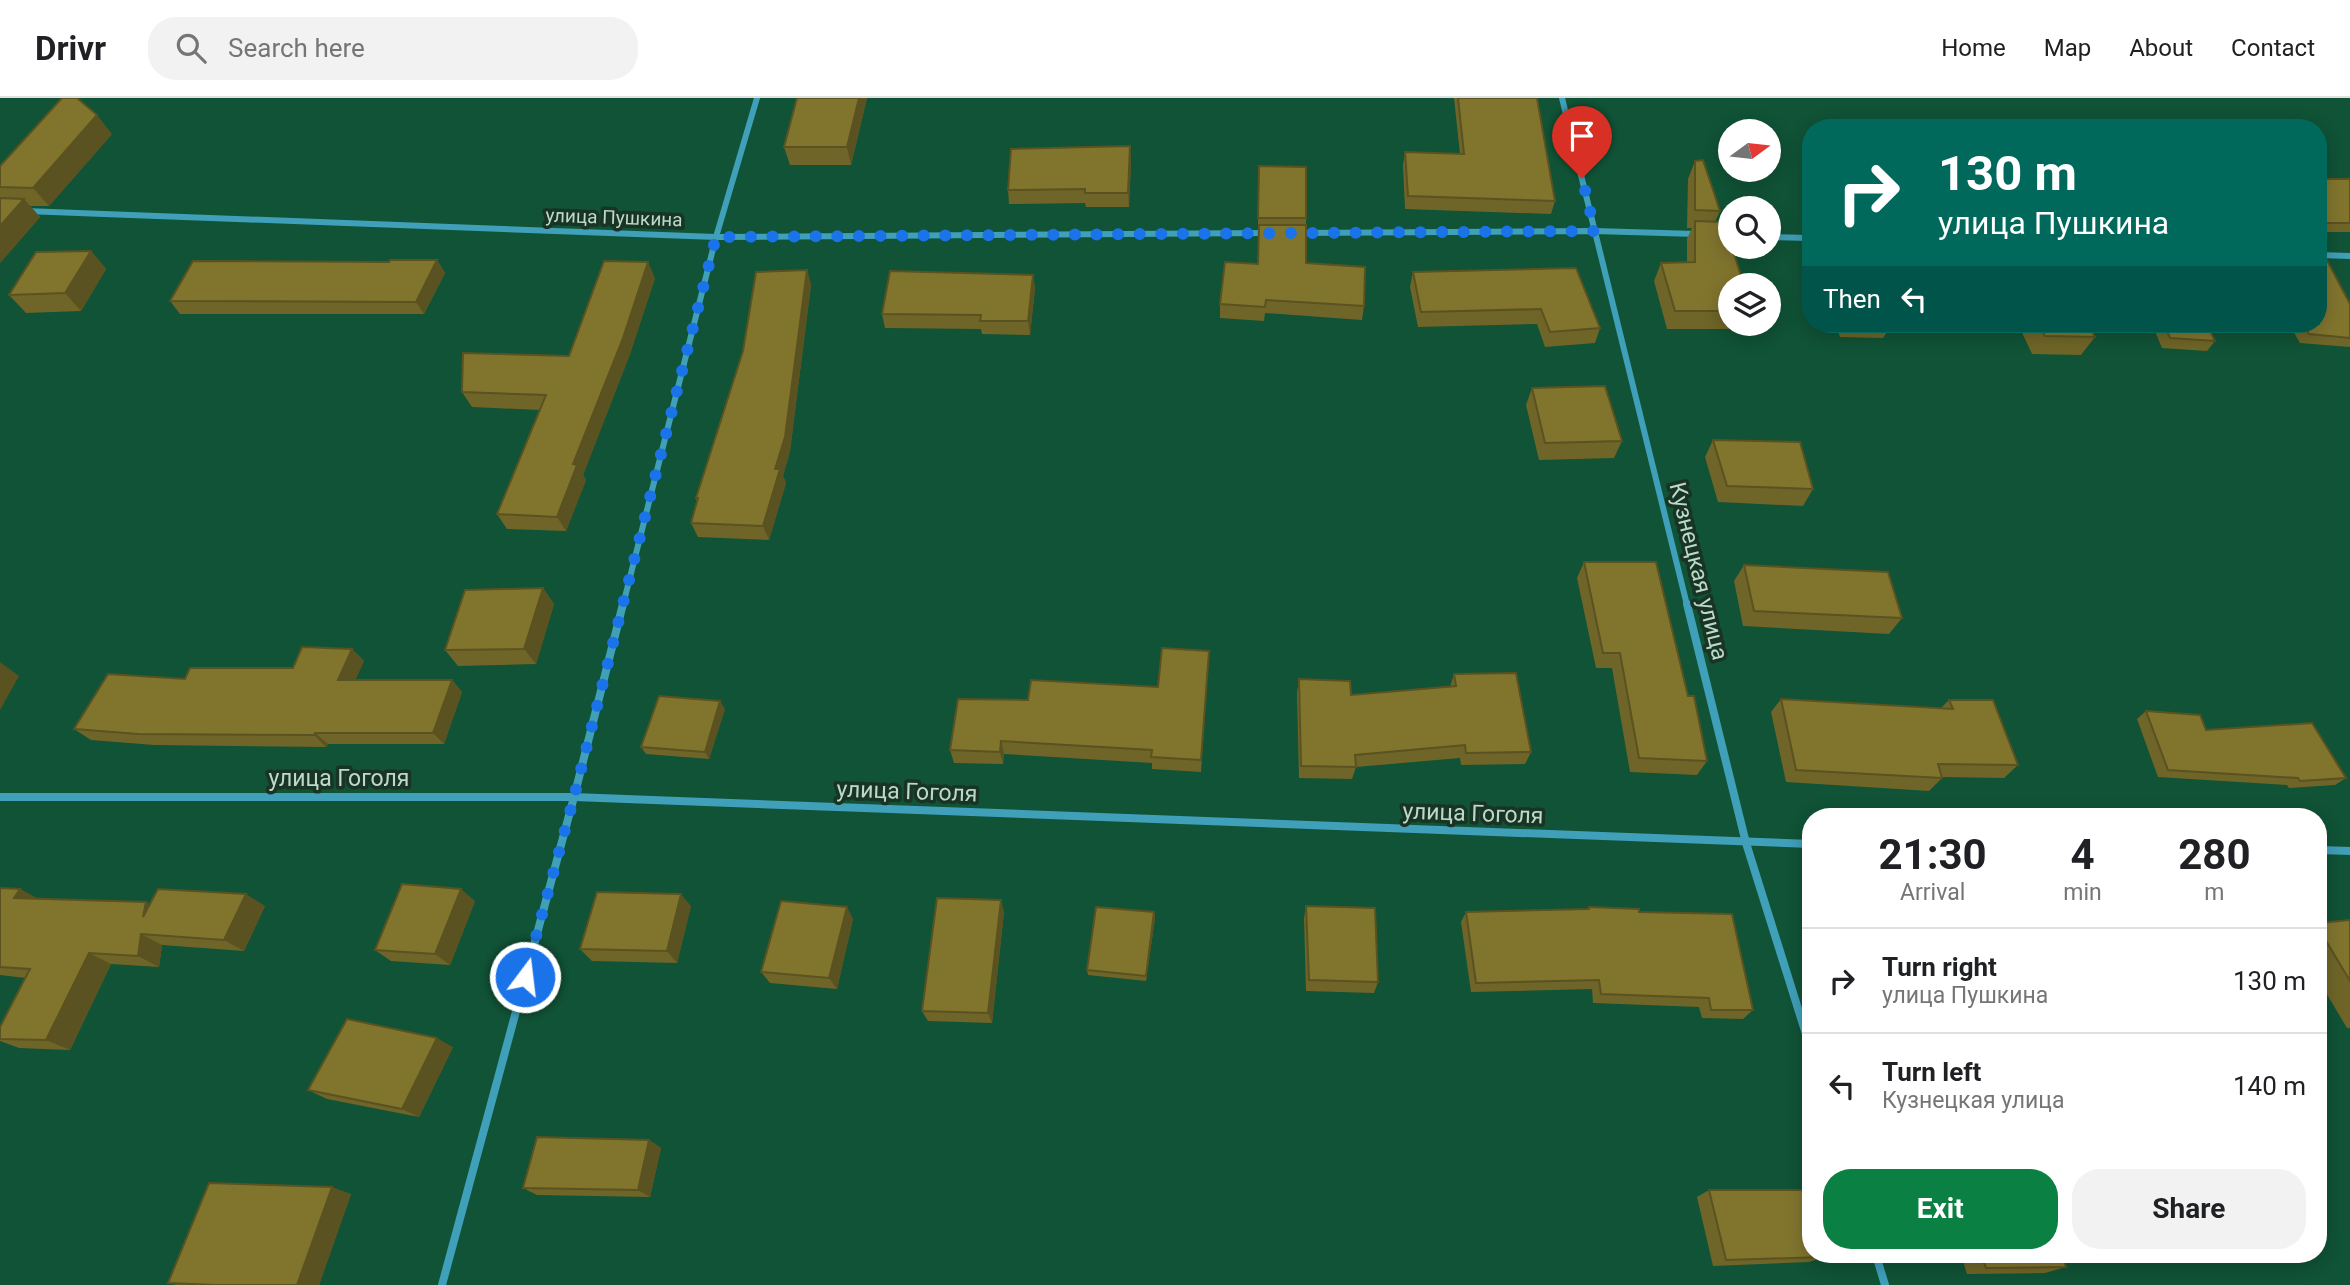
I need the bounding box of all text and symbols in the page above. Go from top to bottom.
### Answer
search box [148,17,638,80]
text: Drivr [35,29,106,68]
icon: search [172,29,210,67]
text: Search here [228,33,365,63]
text: Home [1941,34,2006,62]
text: Map [2044,34,2091,62]
text: About [2129,34,2193,62]
text: Contact [2231,34,2315,62]
pin [1552,106,1612,178]
icon: arrive [1563,117,1601,155]
north arrow [1718,119,1782,182]
map controls [1718,119,1781,336]
text: 130 m [1938,145,2077,202]
icon: right [1823,147,1914,238]
button: search [1718,196,1781,259]
street label: улица Пушкина [545,204,683,231]
text: улица Пушкина [1938,204,2169,242]
button: layers [1718,273,1781,336]
icon: left [1895,280,1933,318]
text: Then [1823,284,1881,314]
street label: Кузнецкая улица [1663,479,1734,663]
street label: улица Гоголя [269,765,409,792]
street label: улица Гоголя [836,776,978,807]
street label: улица Гоголя [1402,798,1544,829]
text: 21:30 [1879,830,1987,879]
text: 4 [2070,830,2095,879]
text: 280 [2178,830,2251,879]
text: Arrival [1900,879,1965,906]
text: min [2063,879,2102,906]
text: m [2204,879,2224,906]
position arrow [488,940,562,1014]
text: Turn right [1882,952,1997,982]
icon: right [1823,962,1861,1000]
text: 130 m [2233,966,2306,996]
text: улица Пушкина [1882,982,2048,1009]
text: Turn left [1882,1057,1981,1087]
icon: left [1823,1067,1861,1105]
text: 140 m [2233,1071,2306,1101]
text: Кузнецкая улица [1882,1087,2064,1114]
button: Exit [1823,1169,2058,1249]
button: Share [2072,1169,2306,1249]

